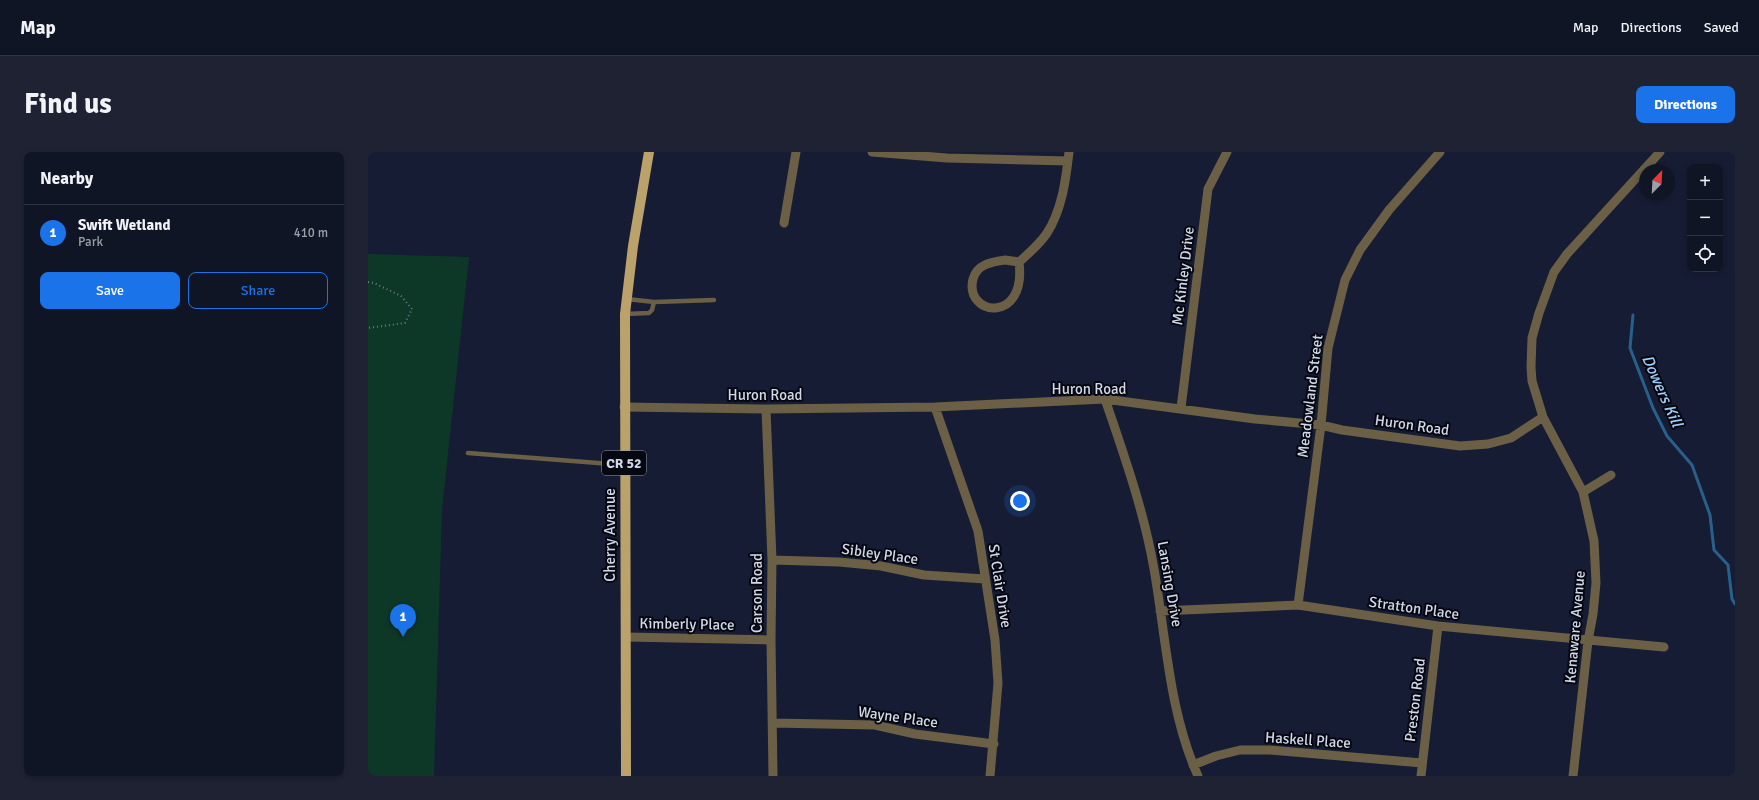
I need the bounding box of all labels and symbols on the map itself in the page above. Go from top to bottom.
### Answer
north arrow [1639,164,1675,200]
street label: Mc Kinley Drive [1168,226,1198,326]
street label: Meadowland Street [1294,333,1326,459]
water label: Dowers Kill [1637,352,1687,432]
street label: Huron Road [1052,380,1127,398]
street label: Huron Road [728,386,803,404]
street label: Huron Road [1374,411,1450,439]
road number: CR 52 [602,451,646,475]
street label: Cherry Avenue [601,488,619,582]
your location [1010,491,1030,511]
street label: Sibley Place [841,540,919,568]
street label: Lansing Drive [1154,540,1186,628]
street label: St Clair Drive [985,543,1015,629]
street label: Carson Road [748,553,766,633]
street label: Kenaware Avenue [1561,570,1589,684]
street label: Stratton Place [1368,593,1460,623]
pin: 1 [390,604,416,637]
street label: Kimberly Place [639,614,735,634]
street label: Preston Road [1401,657,1429,743]
street label: Wayne Place [857,702,939,732]
street label: Haskell Place [1265,728,1351,752]

